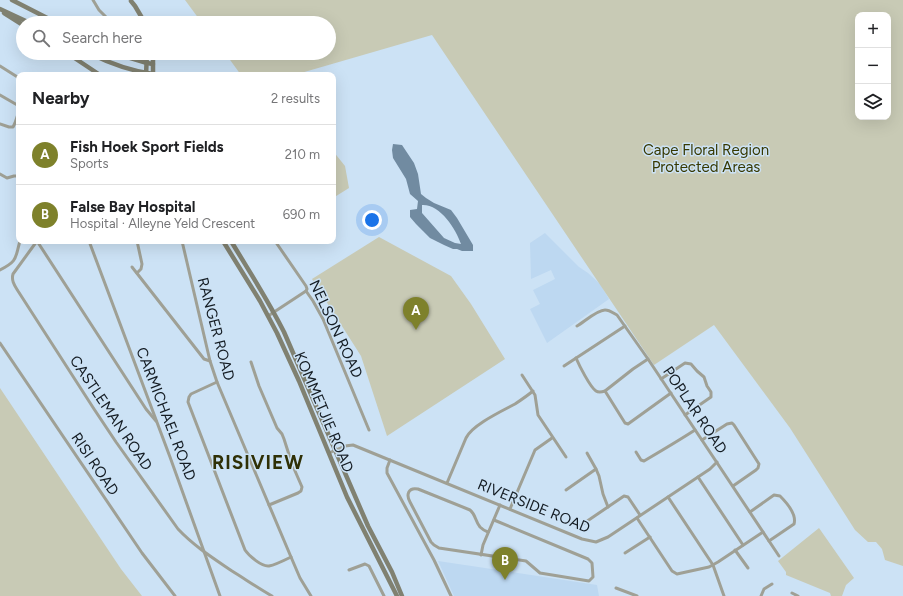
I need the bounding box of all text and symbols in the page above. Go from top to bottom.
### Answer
map controls [855,12,891,120]
button: + [855,12,891,48]
search box [16,16,336,60]
icon: search [30,27,52,49]
text: Search here [62,29,142,47]
button: − [855,48,891,84]
button: layers [855,84,891,120]
text: Nearby [32,88,90,108]
text: 2 results [271,91,320,106]
text: Fish Hoek Sport Fields [70,138,224,156]
park label: Cape Floral Region Protected Areas [643,141,769,176]
text: A [40,147,50,162]
text: 210 m [285,147,320,162]
text: Sports [70,156,109,171]
text: False Bay Hospital [70,198,195,216]
text: B [41,207,49,222]
text: 690 m [283,207,320,222]
your location [362,210,382,230]
text: Hospital · Alleyne Yeld Crescent [70,216,255,231]
street label: RANGER ROAD [194,275,238,383]
street label: NELSON ROAD [305,277,367,381]
pin: A [403,297,429,330]
street label: CARMICHAEL ROAD [132,345,200,483]
street label: KOMMETJIE ROAD [290,349,358,475]
street label: CASTLEMAN ROAD [66,352,156,474]
street label: POPLAR ROAD [659,363,731,457]
street label: RISI ROAD [67,429,123,499]
district label: RISIVIEW [212,451,304,474]
street label: RIVERSIDE ROAD [475,475,593,537]
pin: B [492,547,518,580]

